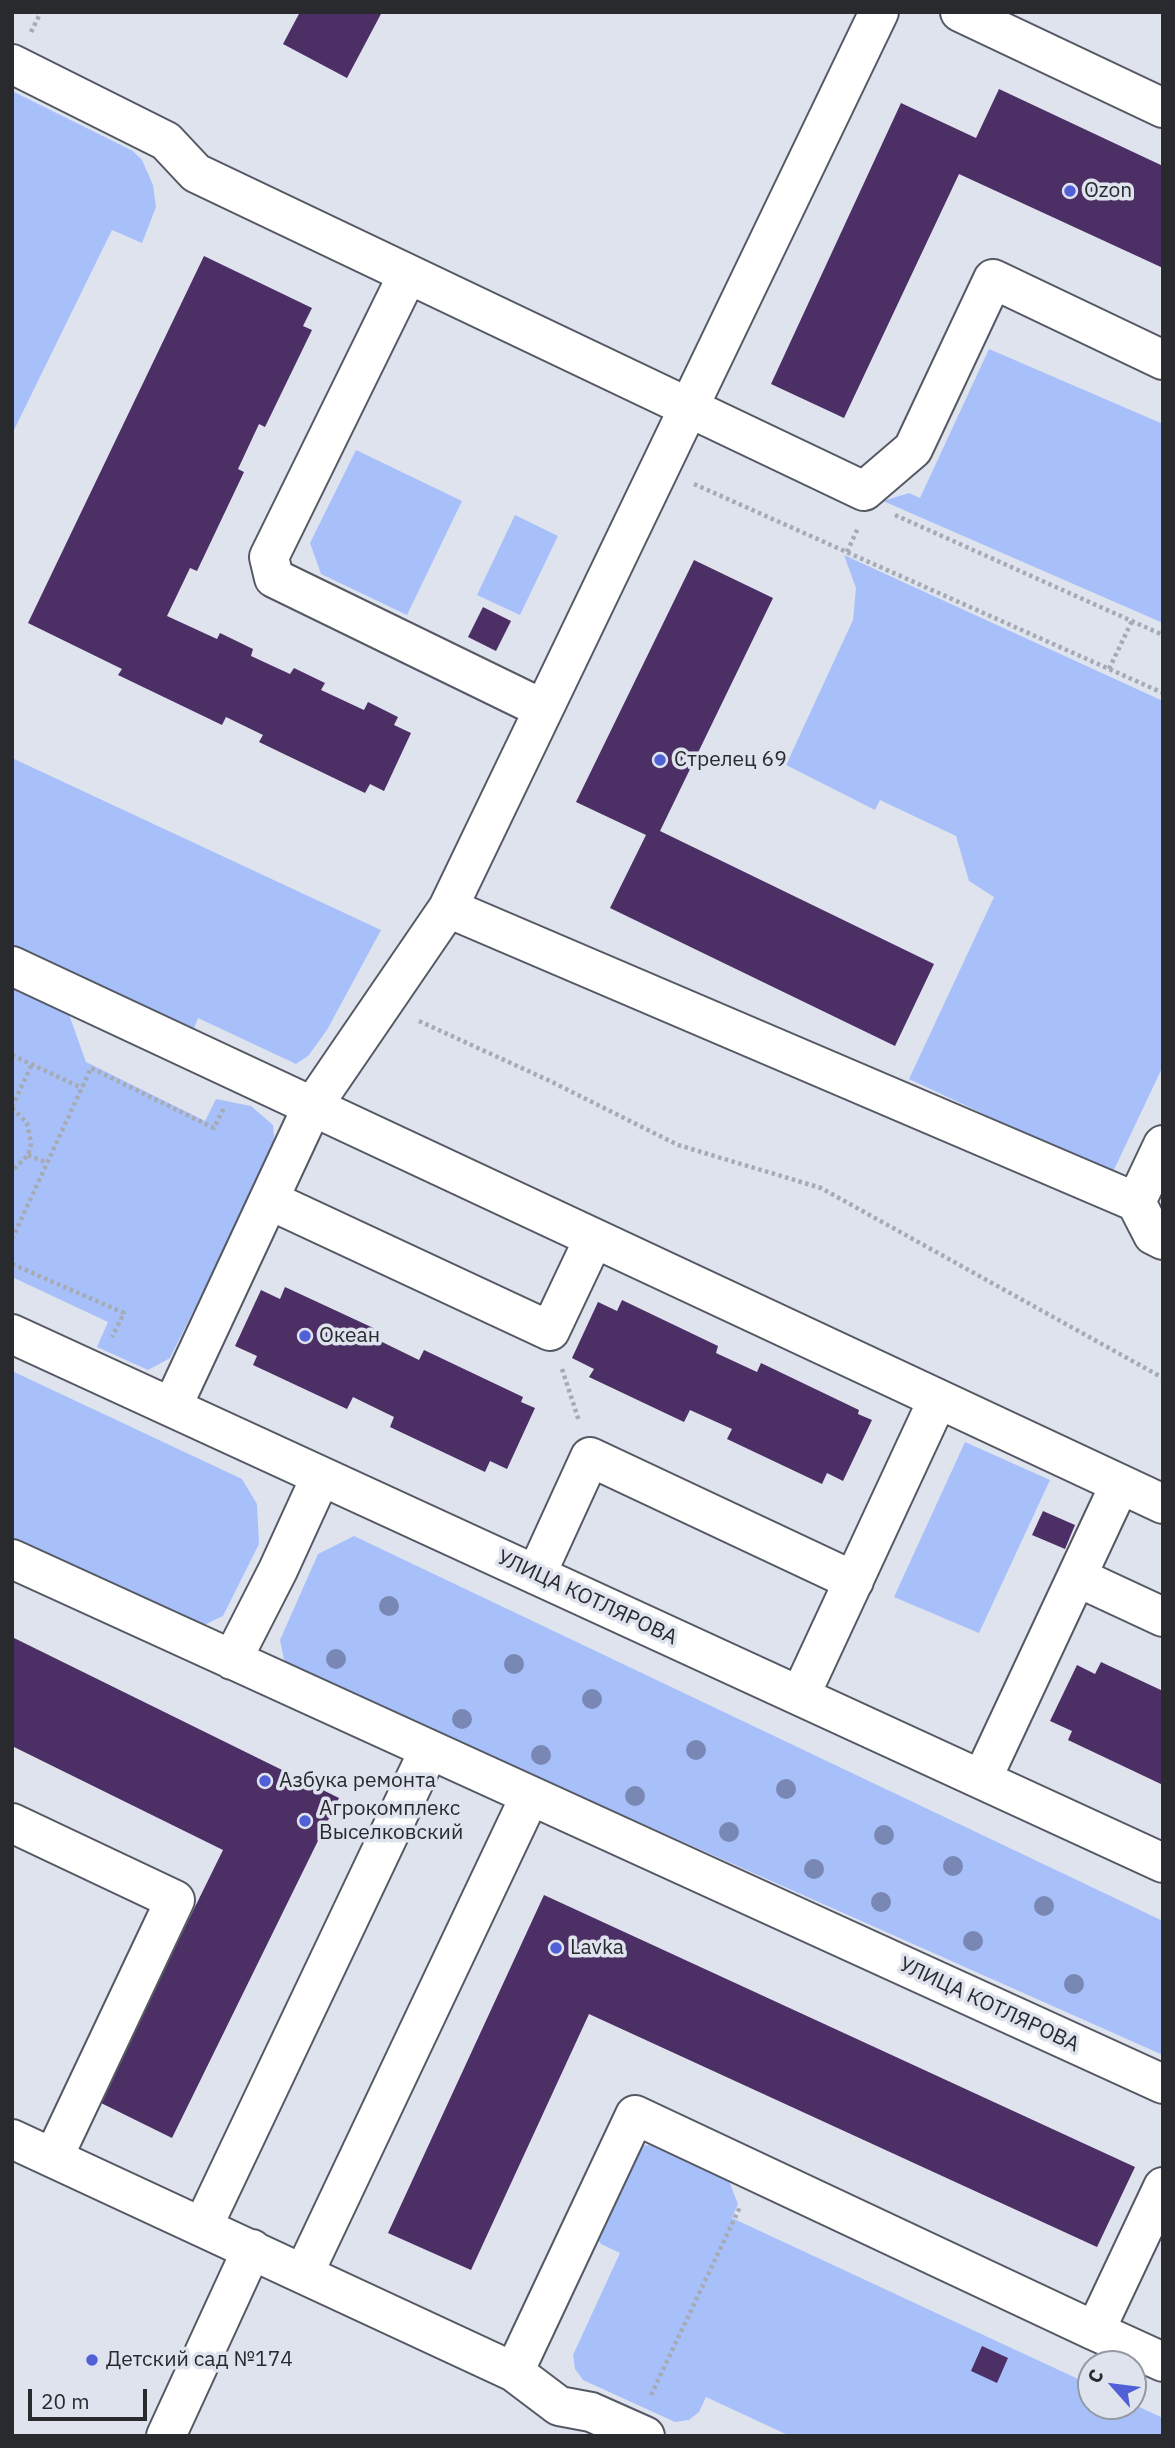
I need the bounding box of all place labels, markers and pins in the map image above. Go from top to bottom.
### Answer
place label: Ozon [1084,178,1132,204]
marker: Ozon [1062,183,1078,199]
place label: Стрелец 69 [674,747,787,773]
marker: Стрелец 69 [652,752,668,768]
place label: Океан [319,1323,380,1349]
marker: Океан [297,1328,313,1344]
place label: Азбука ремонта [279,1768,436,1794]
marker: Азбука ремонта [257,1773,273,1789]
place label: Агрокомплекс Выселковский [319,1796,463,1846]
marker: Агрокомплекс Выселковский [297,1813,313,1829]
place label: Lavka [570,1935,624,1961]
marker: Lavka [548,1940,564,1956]
place label: Детский сад №174 [106,2347,293,2373]
marker: Детский сад №174 [84,2352,100,2368]

